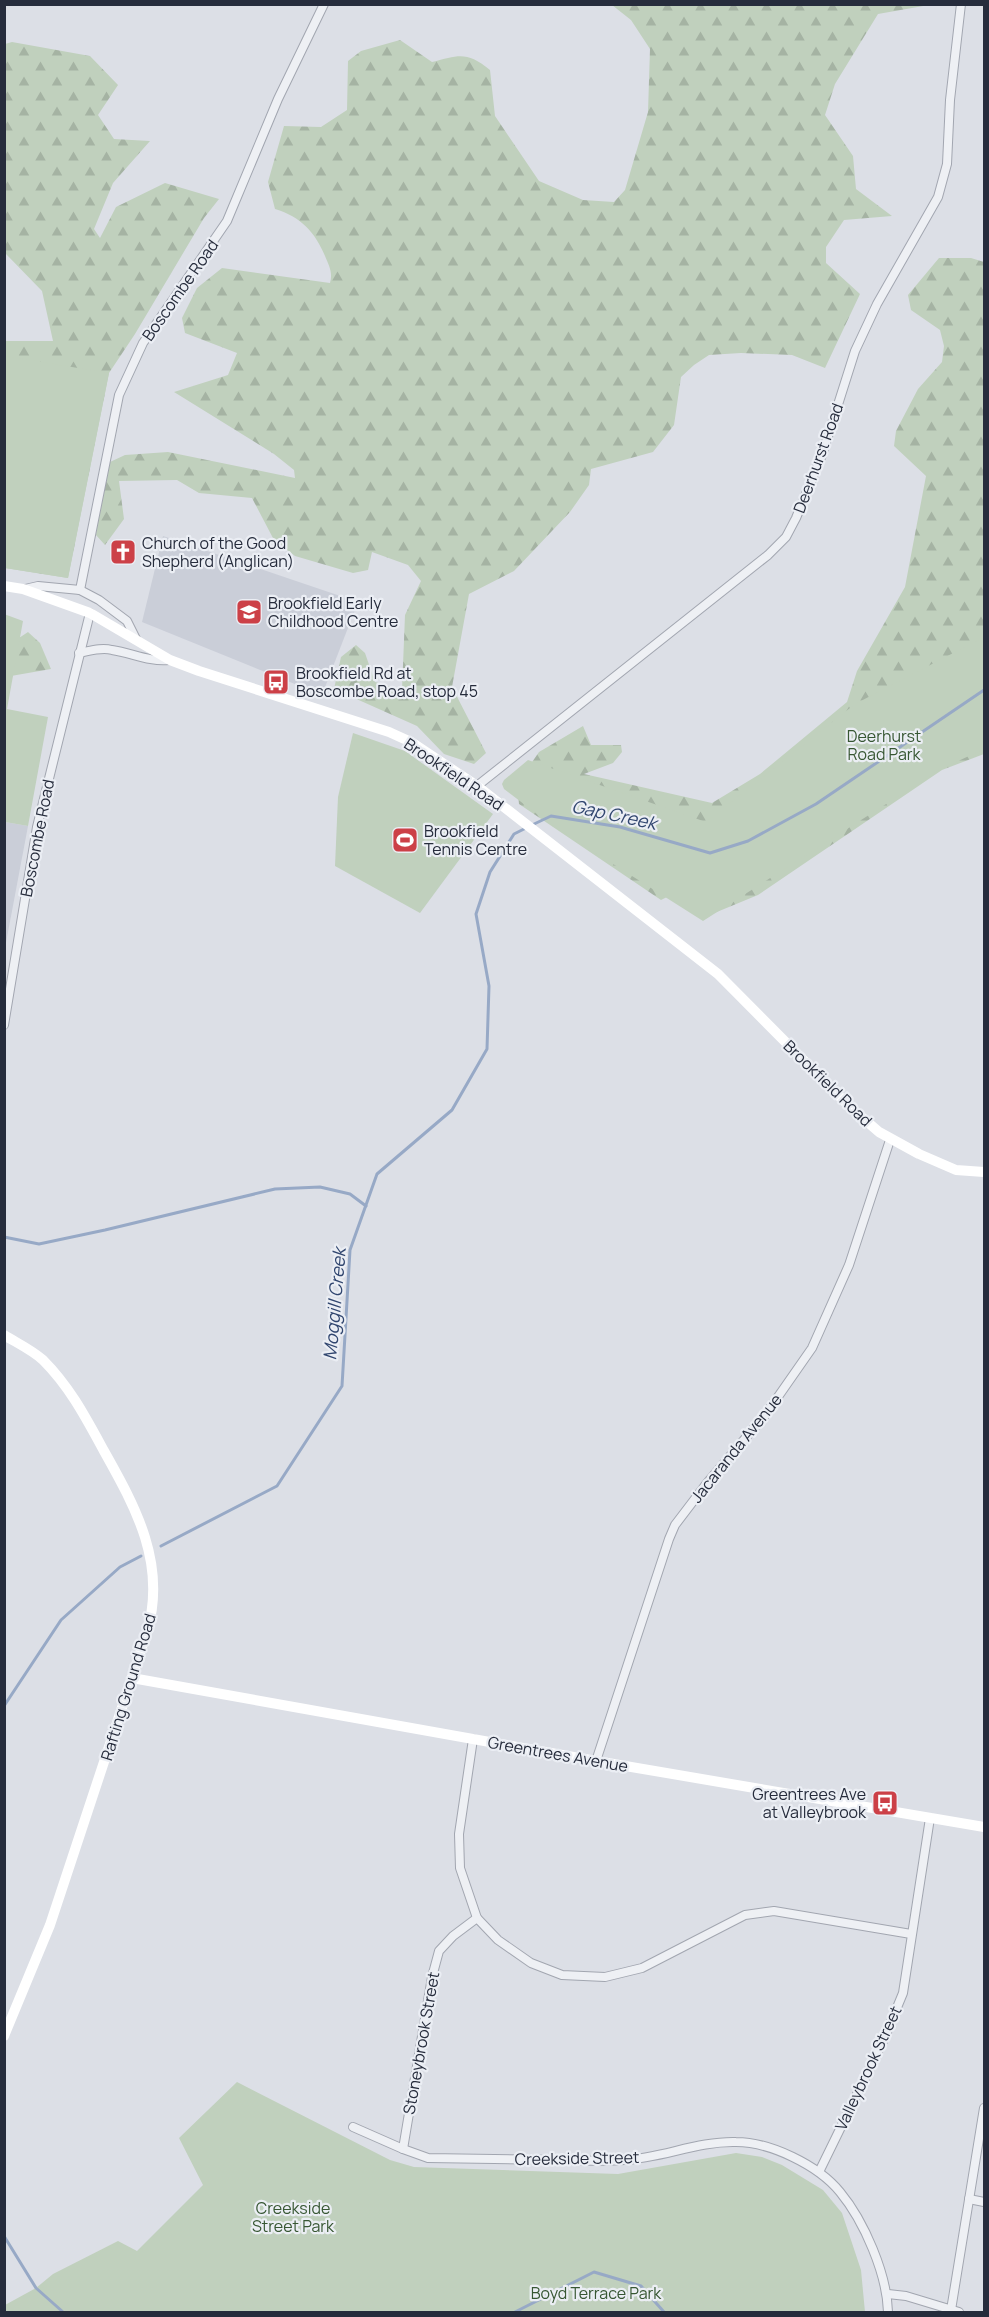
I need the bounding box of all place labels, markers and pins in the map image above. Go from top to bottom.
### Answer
place label: Church of the Good Shepherd (Anglican) [142,532,294,572]
church icon: Church of the Good Shepherd (Anglican) [108,537,138,567]
place label: Brookfield Early Childhood Centre [268,592,398,632]
school or university icon: Brookfield Early Childhood Centre [234,597,264,627]
place label: Brookfield Rd at Boscombe Road, stop 45 [296,662,478,702]
bus stop icon: Brookfield Rd at Boscombe Road, stop 45 [261,667,291,697]
place label: Brookfield Tennis Centre [424,820,527,860]
sports icon: Brookfield Tennis Centre [390,825,420,855]
place label: Greentrees Ave at Valleybrook [752,1783,867,1823]
bus stop icon: Greentrees Ave at Valleybrook [870,1788,900,1818]

